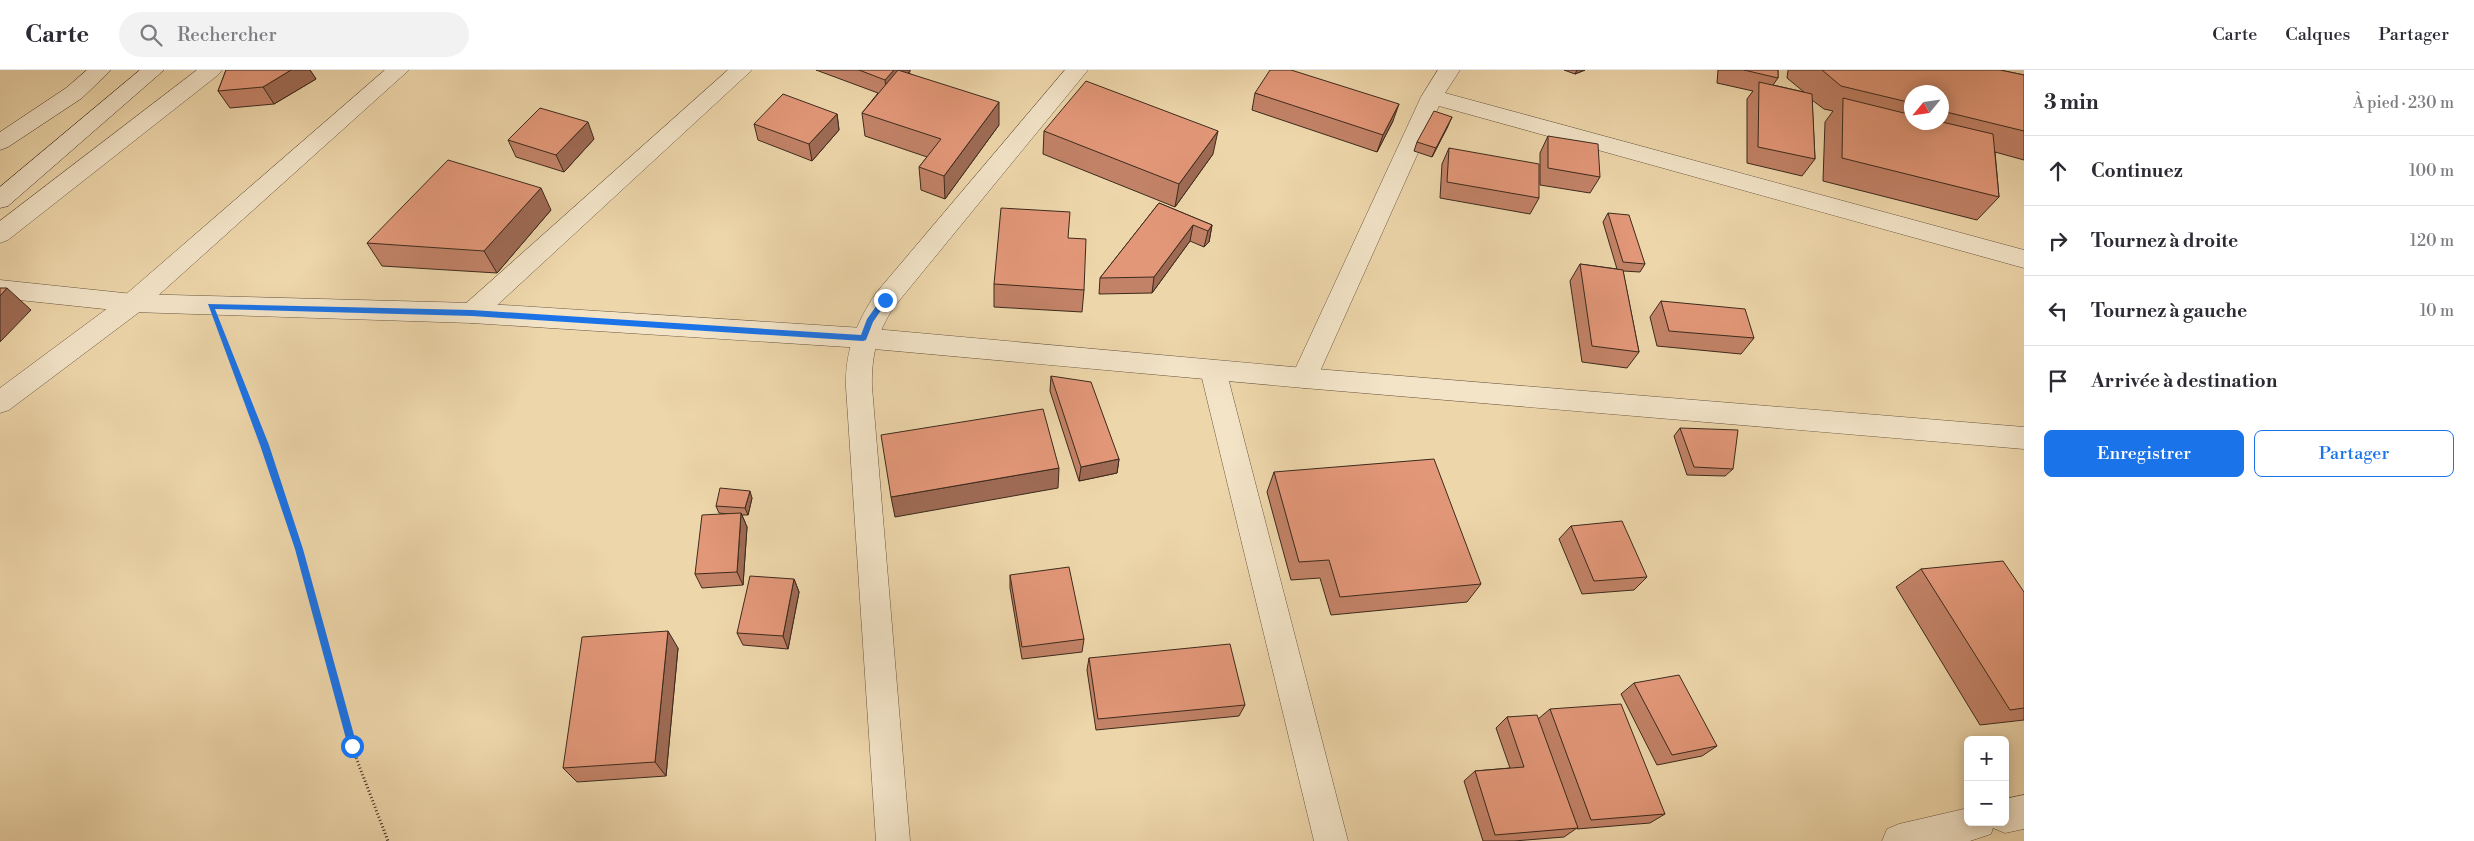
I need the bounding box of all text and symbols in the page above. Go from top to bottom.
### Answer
search box [119,12,469,57]
text: Carte [25,20,89,50]
icon: search [137,21,165,49]
text: Rechercher [177,23,277,47]
text: Carte [2212,23,2257,46]
text: Calques [2285,23,2350,46]
text: Partager [2378,23,2449,46]
north arrow [1904,85,1949,130]
text: 3 min [2044,90,2099,116]
text: À pied · 230 m [2353,93,2454,113]
icon: ahead [2044,157,2072,185]
text: Continuez [2091,159,2183,183]
text: 100 m [2409,161,2454,181]
icon: right [2044,227,2072,255]
text: Tournez à droite [2091,229,2238,253]
text: 120 m [2410,231,2454,251]
route end [874,289,897,312]
icon: left [2044,297,2072,325]
text: Tournez à gauche [2091,299,2247,323]
text: 10 m [2420,301,2454,321]
icon: arrive [2044,367,2072,395]
text: Arrivée à destination [2091,369,2277,393]
button: Enregistrer [2044,430,2244,477]
button: Partager [2254,430,2454,477]
route start [341,735,364,758]
map controls [1964,736,2009,826]
button: + [1964,736,2009,781]
button: − [1964,781,2009,826]

